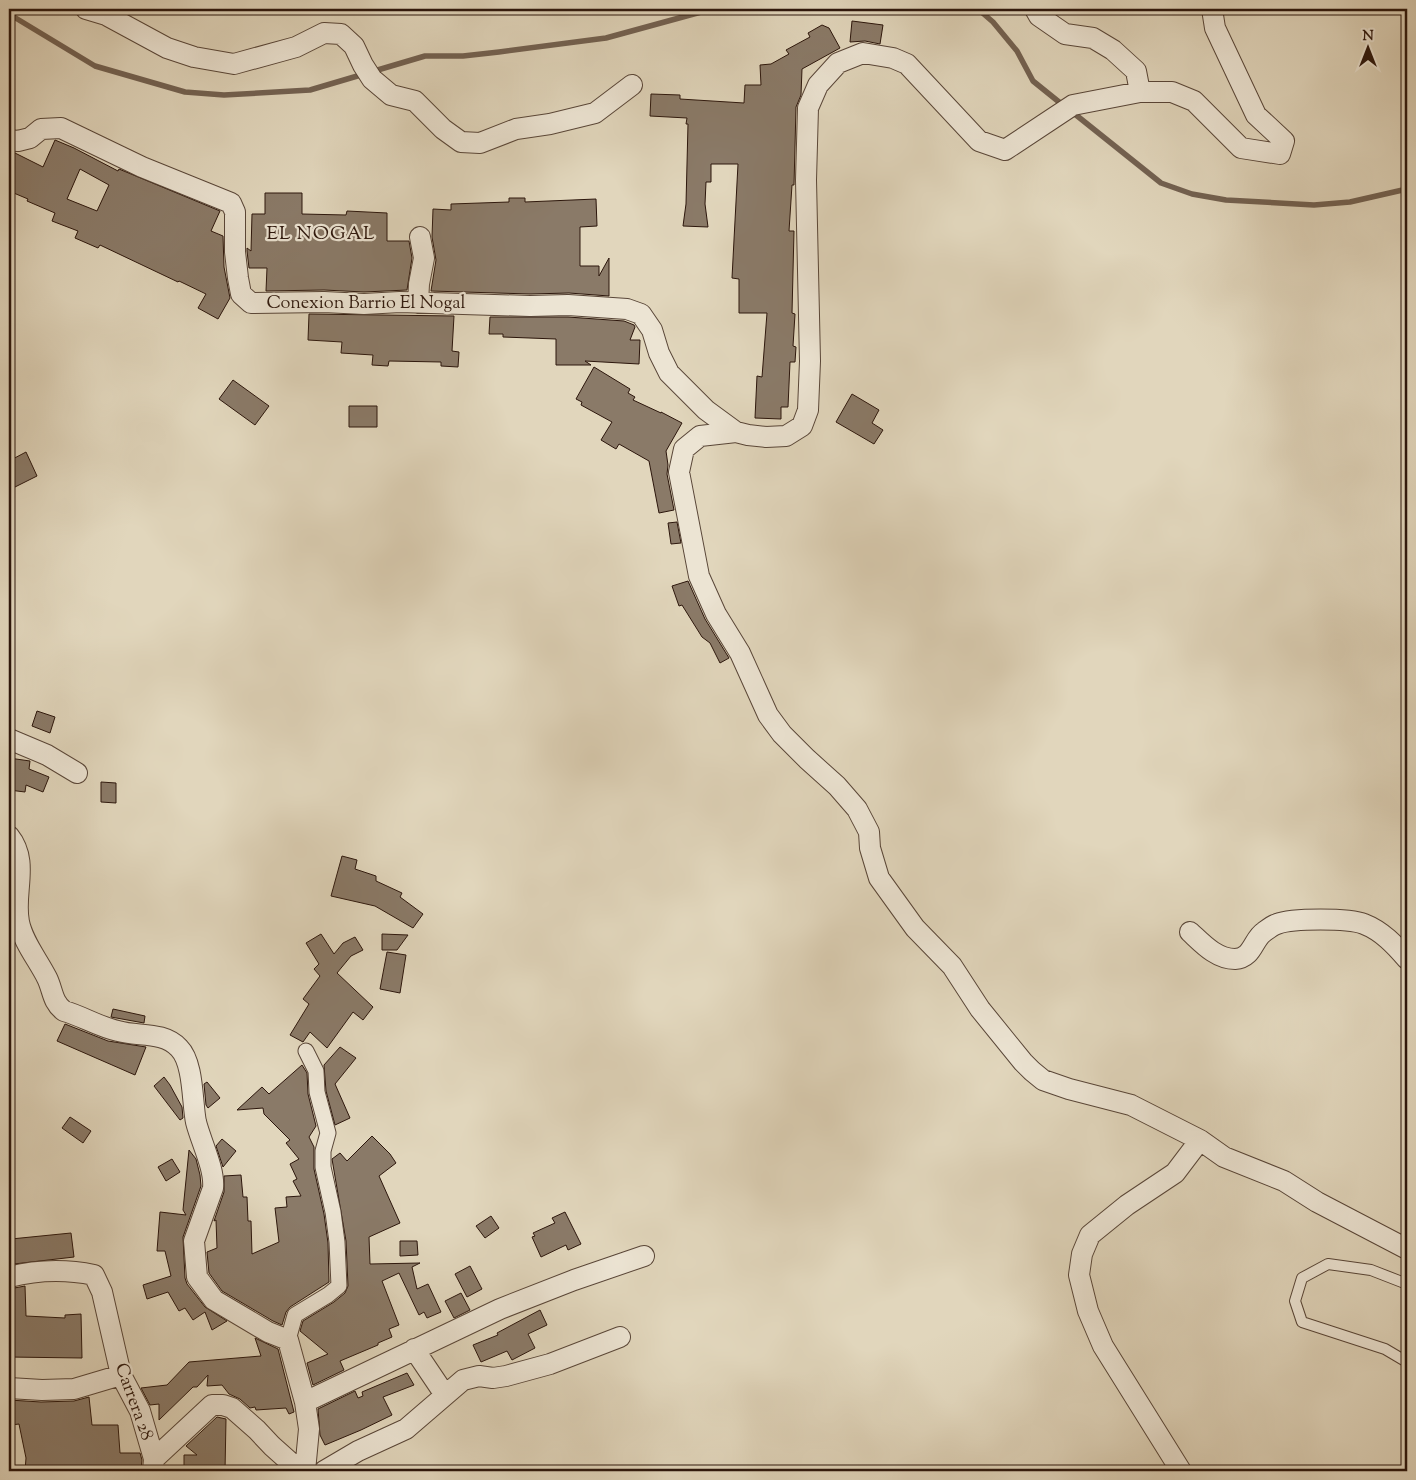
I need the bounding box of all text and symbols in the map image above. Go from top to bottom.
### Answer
north arrow [1344,22,1394,72]
text: N [1362,27,1374,47]
district label: EL NOGAL [267,221,375,248]
street label: Conexion Barrio El Nogal [266,291,466,317]
street label: Carrera 28 [107,1360,159,1444]

